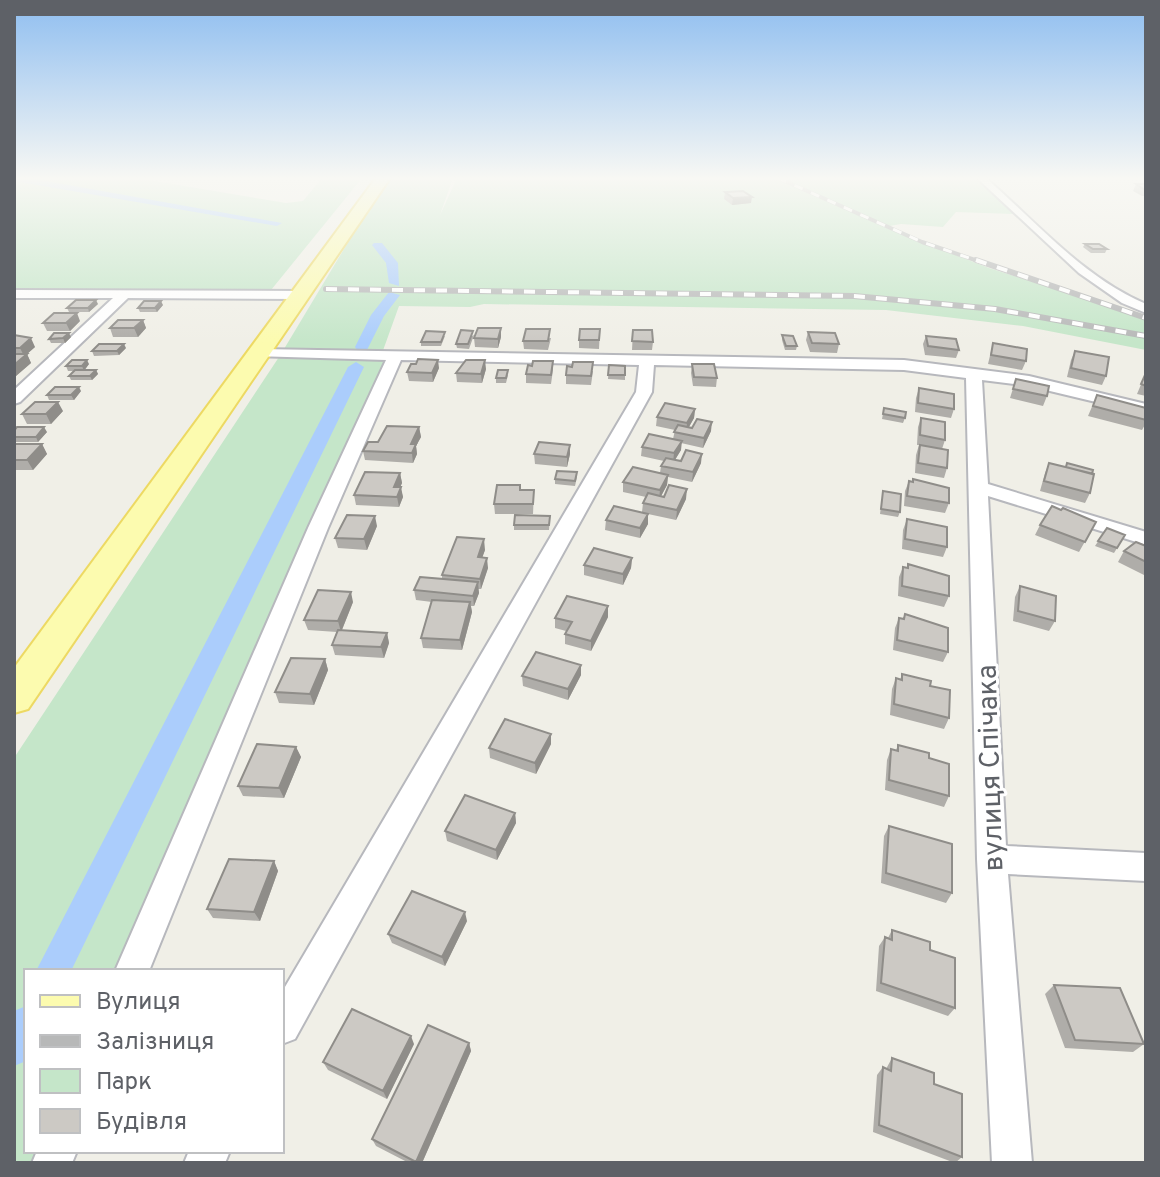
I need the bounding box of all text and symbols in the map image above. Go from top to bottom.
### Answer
street label: вулиця Спічака [970,664,1014,872]
legend [24,969,284,1153]
text: Вулиця [96,988,180,1018]
text: Залізниця [96,1028,214,1058]
text: Парк [96,1068,152,1098]
text: Будівля [96,1108,187,1138]

